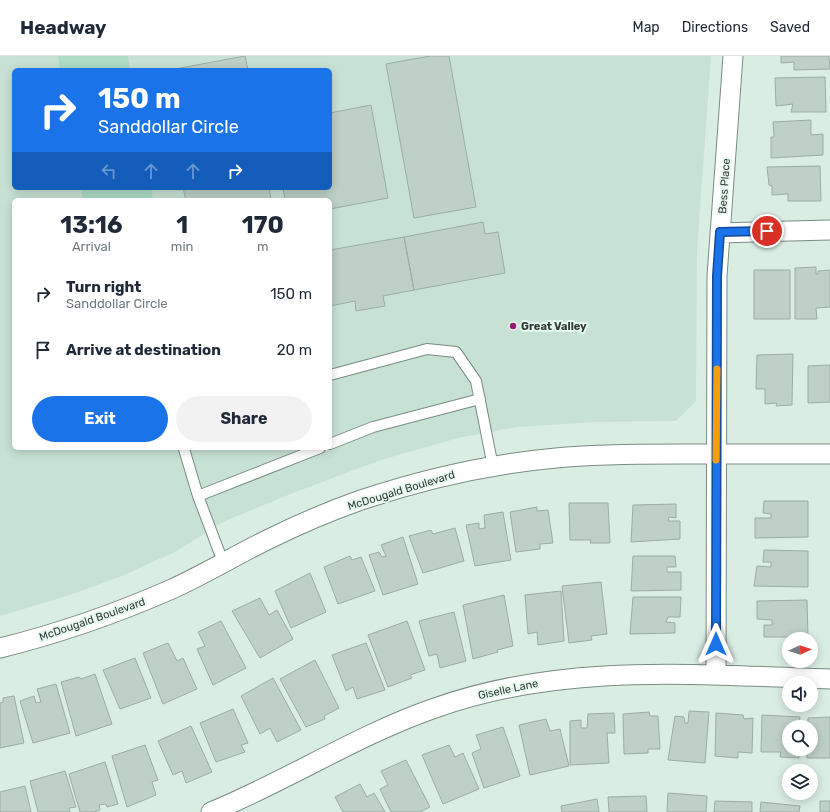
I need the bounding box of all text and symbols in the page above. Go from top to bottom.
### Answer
text: Headway [20,16,106,39]
text: Map [633,19,660,36]
text: Directions [682,19,748,36]
text: Saved [770,19,810,36]
text: 150 m [98,82,181,115]
icon: right [32,84,84,136]
text: Sanddollar Circle [98,116,239,138]
street label: Bess Place [716,158,733,214]
icon: left [98,160,120,182]
icon: ahead [140,160,162,182]
icon: ahead [182,160,204,182]
icon: right [224,160,246,182]
text: 13:16 [60,211,123,239]
text: 1 [176,211,188,239]
text: 170 [242,211,284,239]
pin [750,214,784,248]
icon: arrive [756,220,778,242]
text: Arrival [72,239,111,254]
text: min [171,239,193,254]
text: m [257,239,268,254]
text: Turn right [66,278,141,296]
icon: right [32,283,54,305]
text: 150 m [270,285,312,303]
text: Sanddollar Circle [66,296,168,311]
place label: Great Valley [521,320,587,333]
marker: Great Valley [508,321,518,331]
icon: arrive [32,339,54,361]
text: Arrive at destination [66,341,221,359]
text: 20 m [277,341,312,359]
button: Exit [32,396,168,442]
button: Share [176,396,312,442]
street label: McDougald Boulevard [346,468,456,513]
street label: McDougald Boulevard [37,595,147,644]
position arrow [695,623,737,665]
north arrow [782,632,818,668]
map controls [782,632,818,800]
button: sound [782,676,818,712]
street label: Giselle Lane [477,677,539,702]
button: search [782,720,818,756]
button: layers [782,764,818,800]

